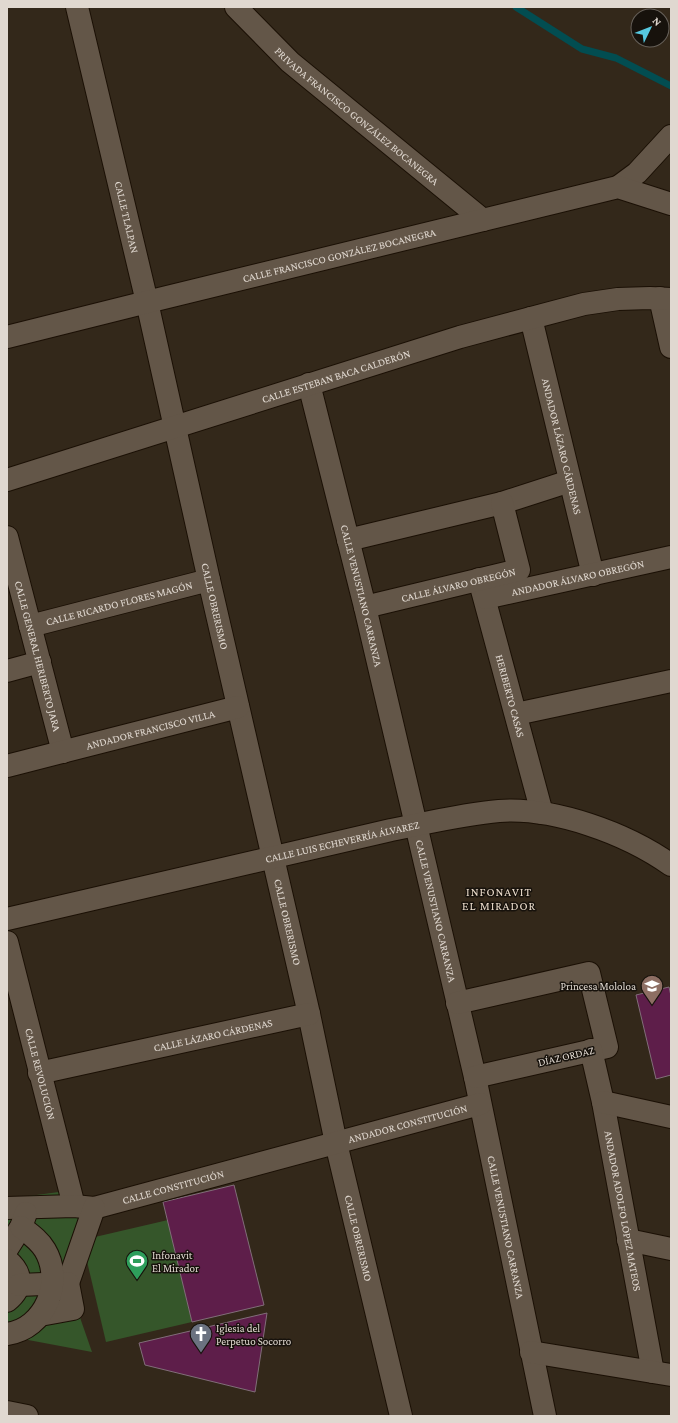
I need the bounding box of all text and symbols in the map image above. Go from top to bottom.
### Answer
north arrow [630,8,670,48]
text: N [650,14,665,28]
street label: PRIVADA FRANCISCO GONZÁLEZ BOCANEGRA [273,44,442,188]
street label: CALLE TLALPAN [113,180,141,254]
street label: CALLE FRANCISCO GONZÁLEZ BOCANEGRA [241,226,438,284]
street label: CALLE ESTEBAN BACA CALDERÓN [260,347,412,405]
street label: ANDADOR LÁZARO CÁRDENAS [540,377,584,516]
street label: CALLE VENUSTIANO CARRANZA [339,523,385,668]
street label: ANDADOR ÁLVARO OBREGÓN [510,557,645,598]
street label: CALLE OBRERISMO [199,562,231,651]
street label: CALLE ÁLVARO OBREGÓN [400,565,517,604]
street label: CALLE RICARDO FLORES MAGÓN [44,578,194,628]
street label: CALLE GENERAL HERIBERTO JARA [13,580,64,733]
street label: HERIBERTO CASAS [494,653,527,738]
street label: ANDADOR FRANCISCO VILLA [85,707,217,752]
street label: CALLE LUIS ECHEVERRÍA ÁLVAREZ [264,818,421,865]
street label: CALLE VENUSTIANO CARRANZA [414,839,459,984]
street label: CALLE OBRERISMO [272,878,304,966]
district label: INFONAVIT EL MIRADOR [462,885,536,913]
school or university icon: Princesa Mololoa [639,973,665,1006]
place label: Princesa Mololoa [561,980,636,992]
street label: CALLE LÁZARO CÁRDENAS [152,1016,273,1054]
street label: CALLE REVOLUCIÓN [23,1027,58,1121]
street label: DÍAZ ORDAZ [537,1044,596,1068]
street label: ANDADOR CONSTITUCIÓN [347,1102,469,1145]
street label: ANDADOR ADOLFO LÓPEZ MATEOS [602,1130,644,1292]
street label: CALLE VENUSTIANO CARRANZA [485,1155,527,1301]
street label: CALLE CONSTITUCIÓN [121,1167,225,1206]
street label: CALLE OBRERISMO [343,1194,375,1282]
sports icon: Infonavit El Mirador [124,1248,150,1281]
place label: Infonavit El Mirador [152,1249,199,1274]
church icon: Iglesia del Perpetuo Socorro [188,1321,214,1354]
place label: Iglesia del Perpetuo Socorro [216,1322,292,1348]

